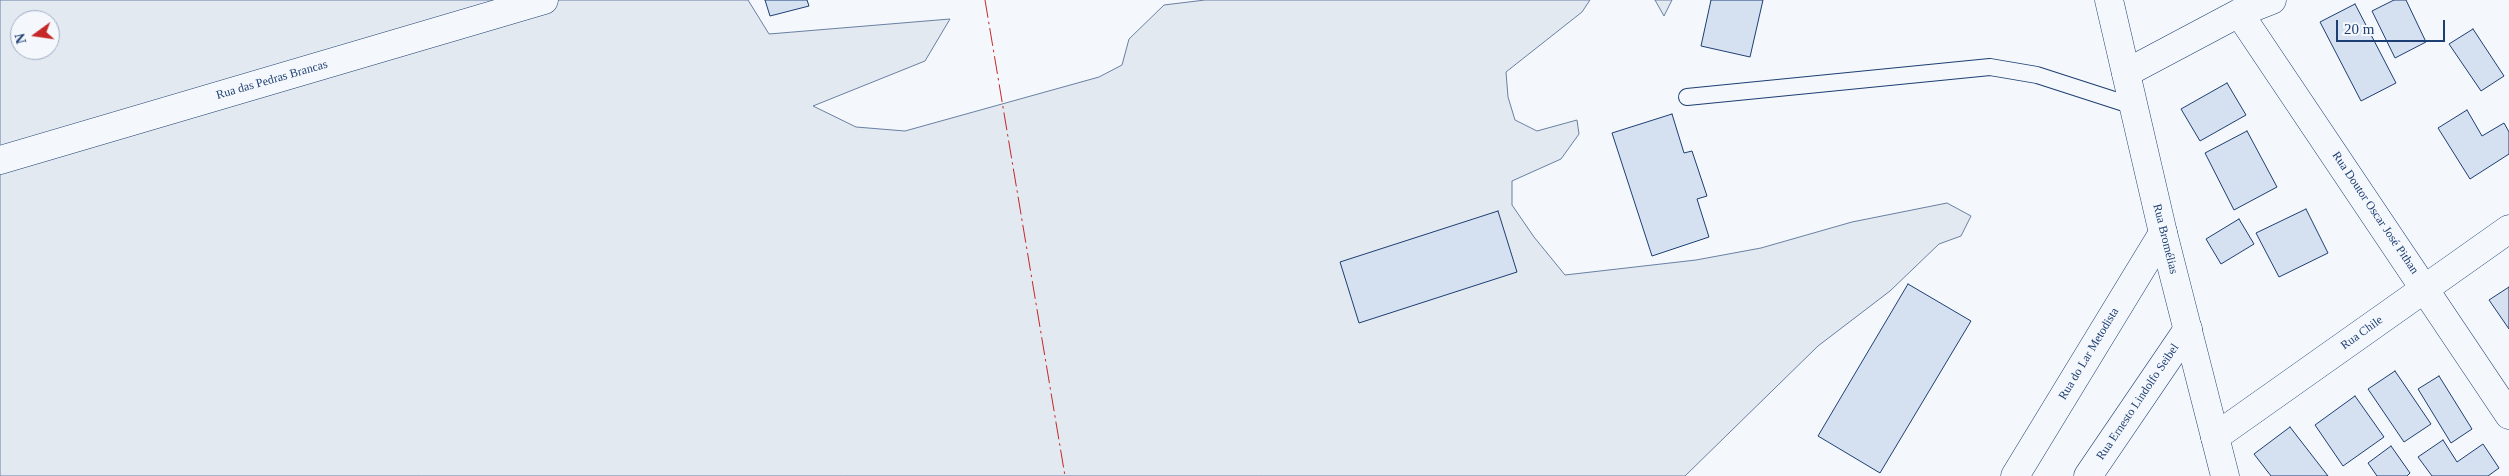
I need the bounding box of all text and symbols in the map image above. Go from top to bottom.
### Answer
north arrow [10,10,60,60]
scale bar [2339,10,2448,42]
text: 20 m [2344,21,2374,37]
text: N [12,32,29,45]
street label: Rua das Pedras Brancas [215,57,329,103]
street label: Rua Doutor Oscar José Pithan [2329,149,2421,277]
street label: Rua Bromélias [2149,202,2181,276]
street label: Rua do Lar Metodista [2056,305,2122,403]
street label: Rua Chile [2338,313,2386,353]
street label: Rua Ernesto Lindolfo Seibel [2094,341,2182,463]

